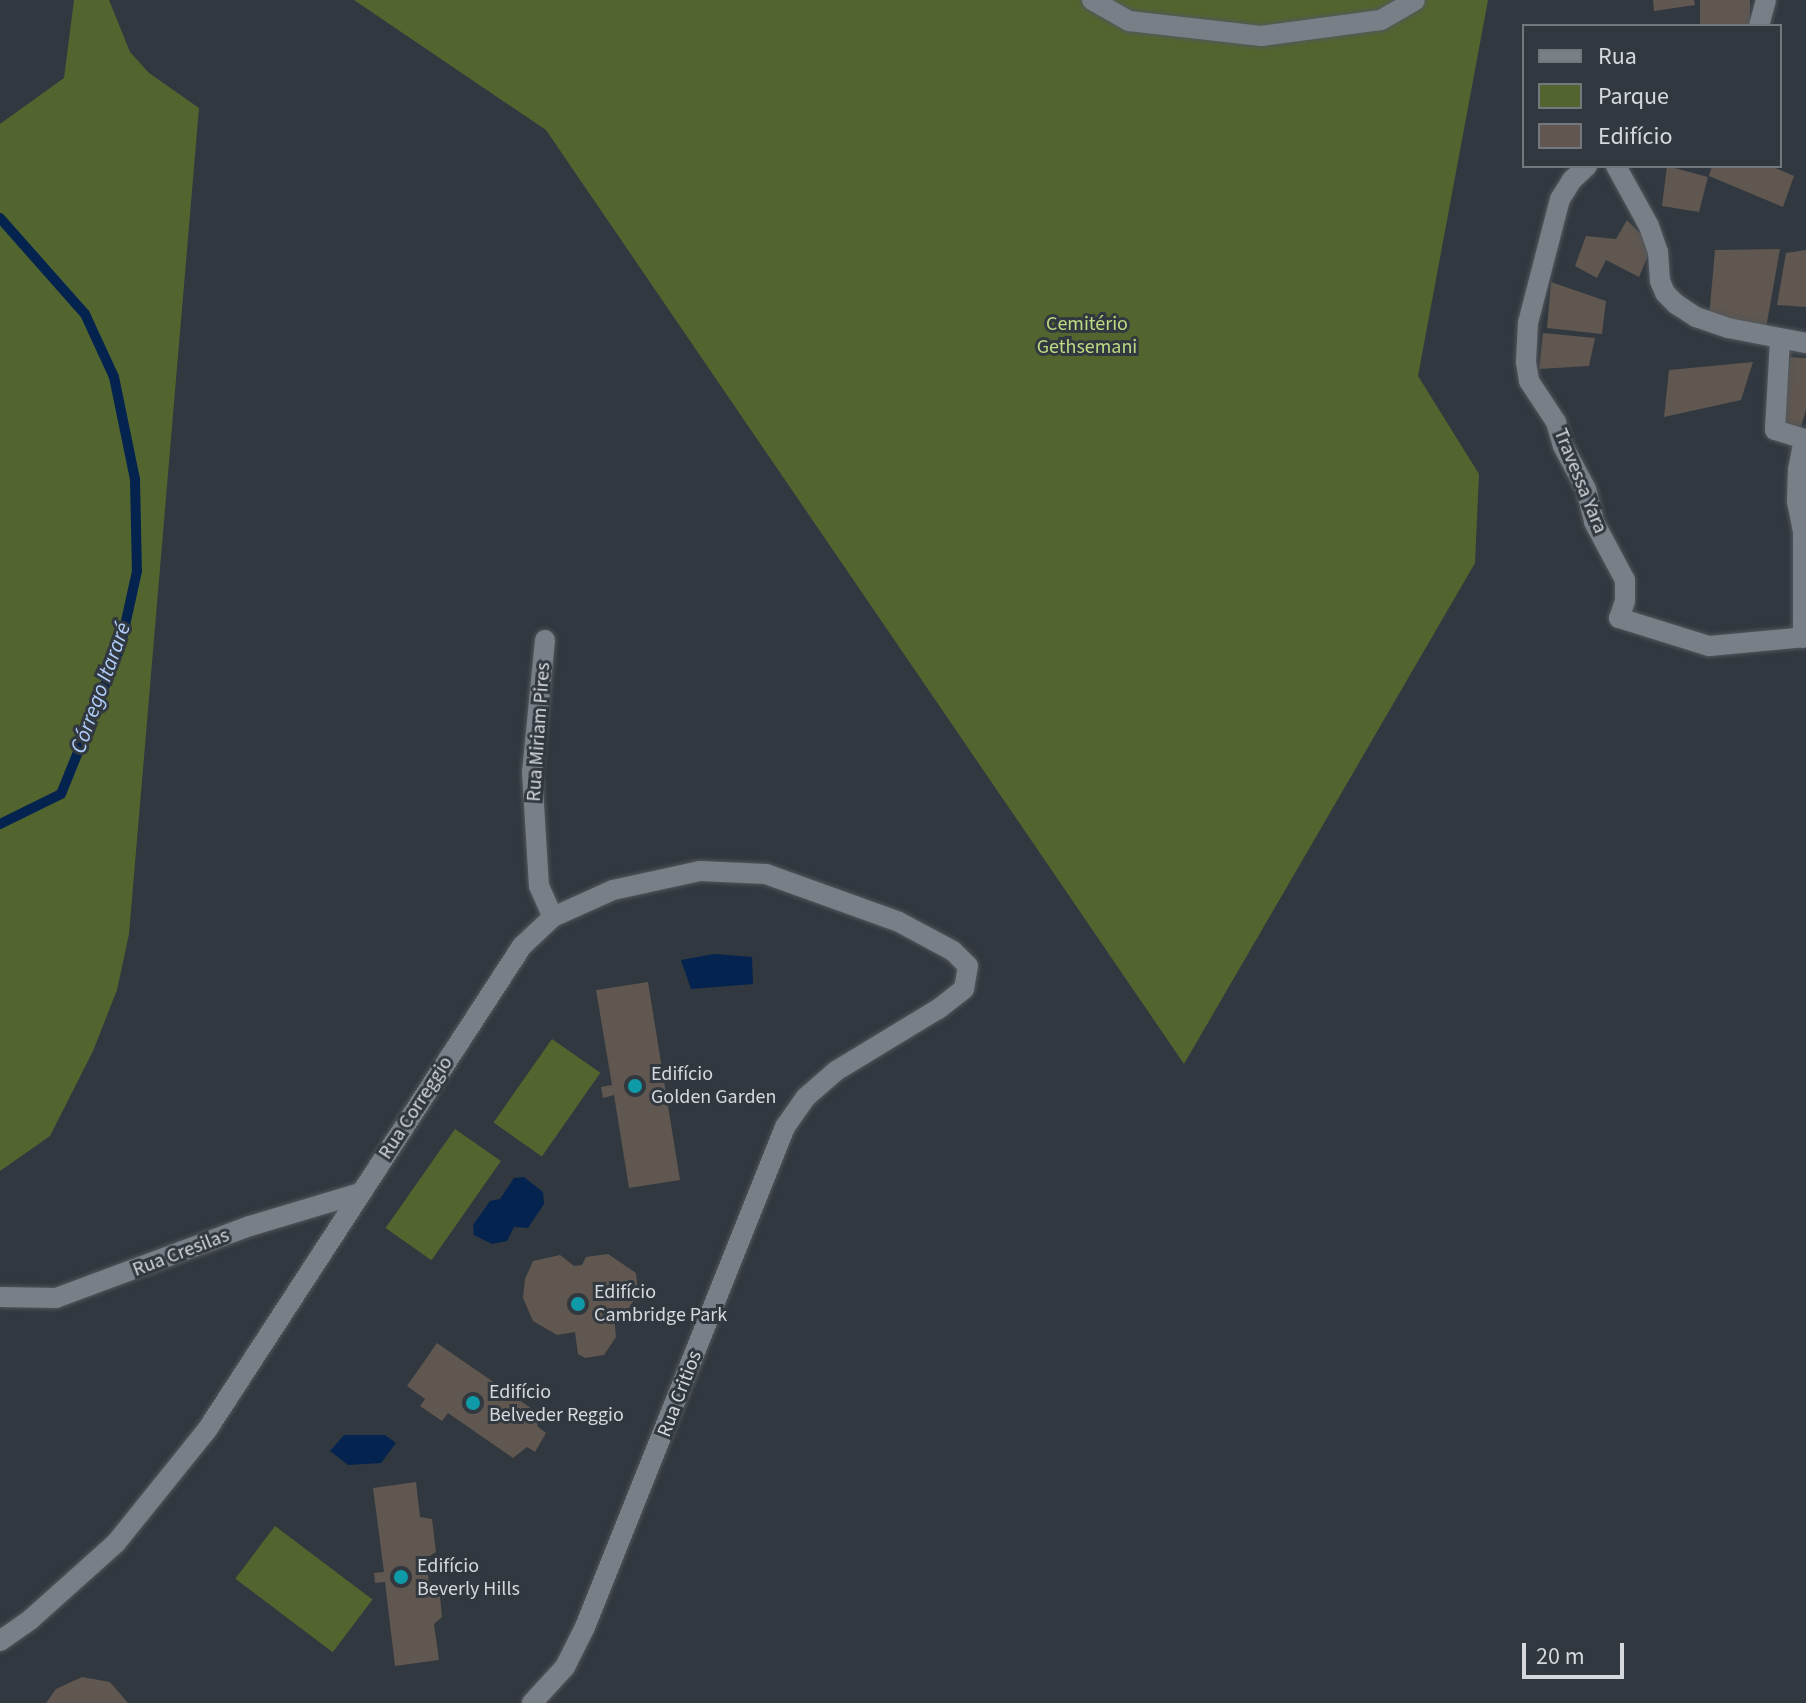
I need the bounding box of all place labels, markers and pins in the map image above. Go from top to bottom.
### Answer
place label: Edifício Golden Garden [651,1062,776,1109]
marker: Edifício Golden Garden [626,1077,644,1095]
place label: Edifício Cambridge Park [594,1280,727,1327]
marker: Edifício Cambridge Park [569,1295,587,1313]
place label: Edifício Belveder Reggio [489,1380,624,1427]
marker: Edifício Belveder Reggio [464,1394,482,1412]
place label: Edifício Beverly Hills [417,1554,520,1601]
marker: Edifício Beverly Hills [392,1568,410,1586]

